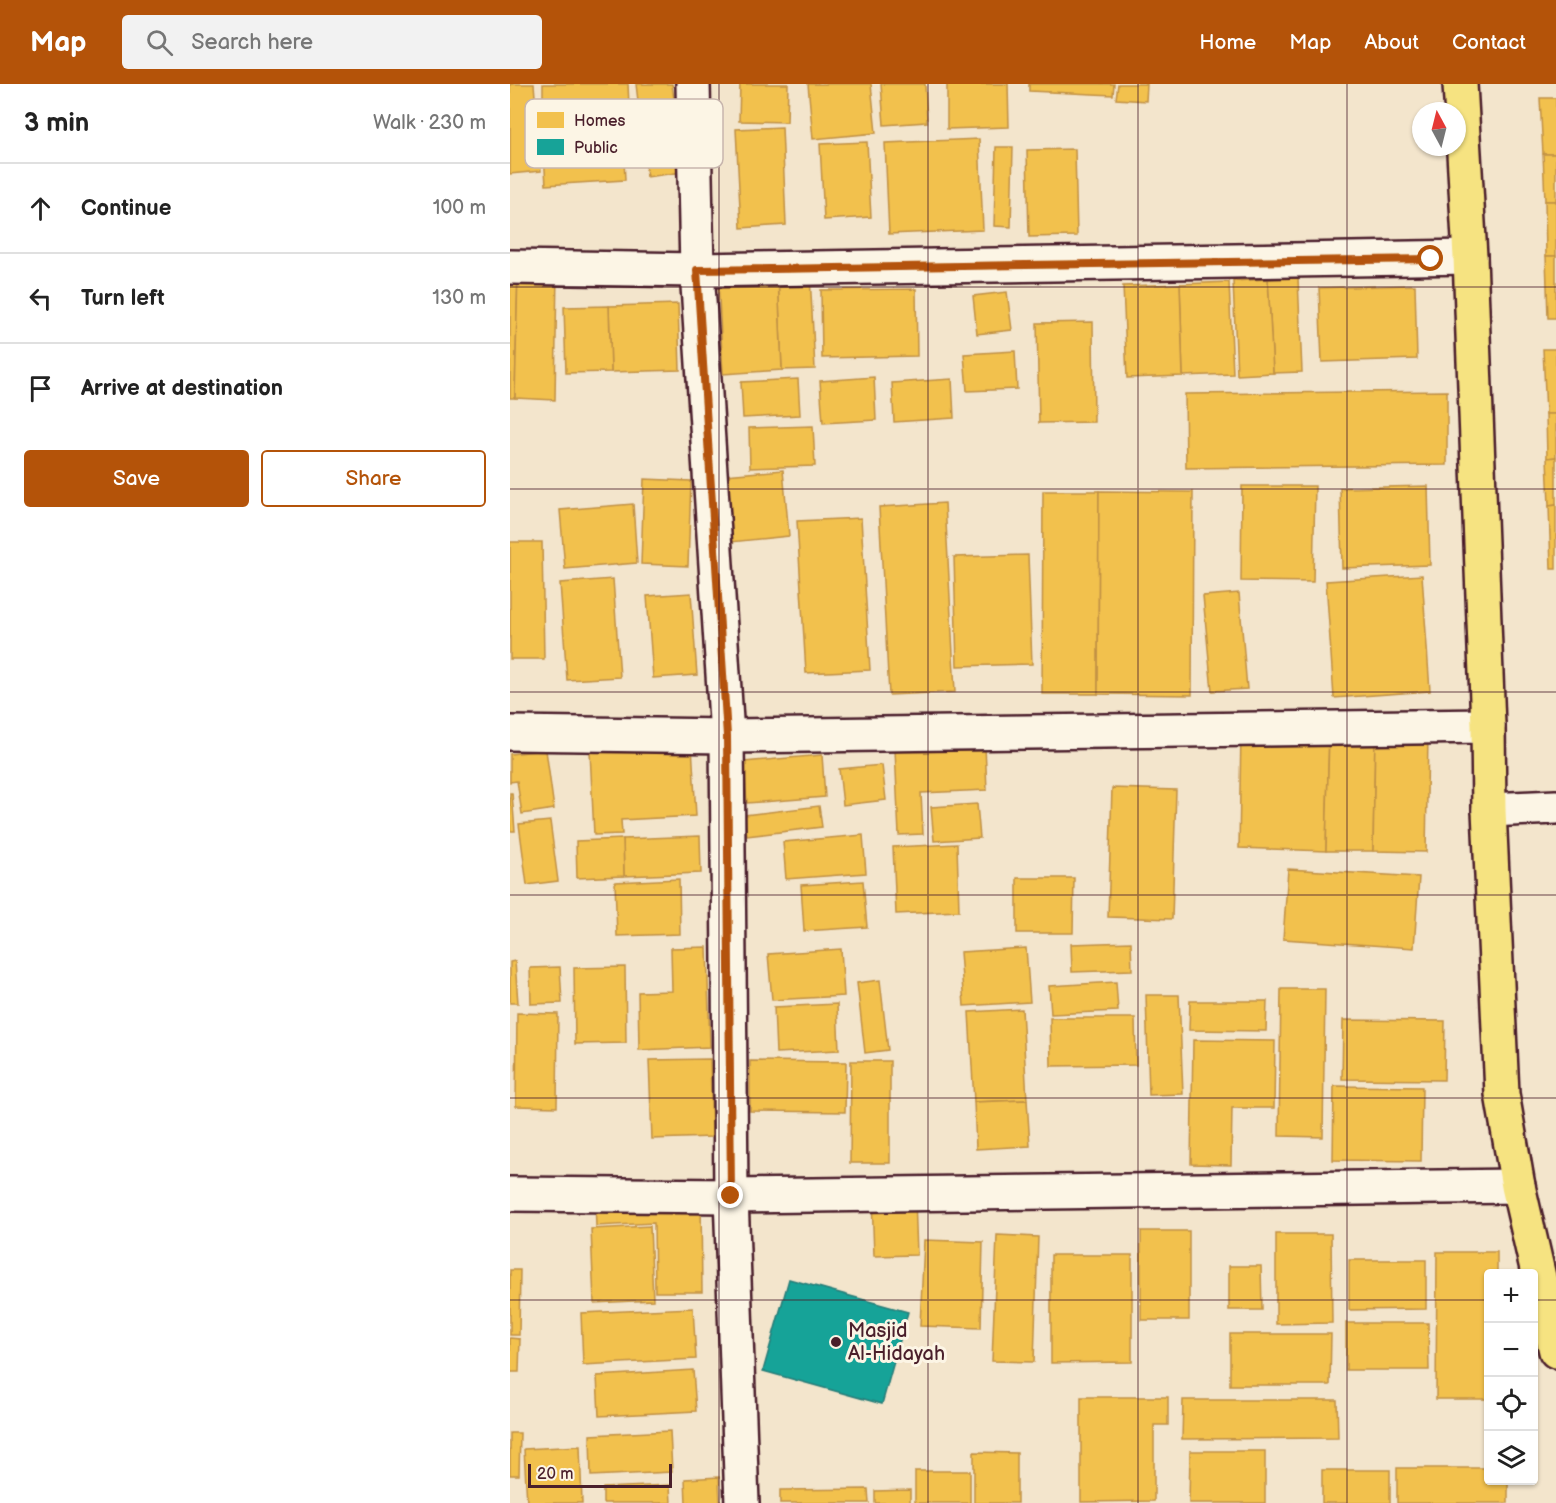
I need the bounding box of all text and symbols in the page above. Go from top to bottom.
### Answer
search box [122,15,542,69]
text: Map [30,26,86,59]
icon: search [143,26,176,59]
text: Search here [191,29,313,56]
text: Home [1199,30,1256,55]
text: Map [1289,30,1331,55]
text: About [1364,30,1419,55]
text: Contact [1452,30,1526,55]
legend [525,99,723,168]
north arrow [1412,102,1466,156]
text: 3 min [24,108,89,139]
text: Walk · 230 m [373,111,486,135]
text: Homes [574,112,626,131]
text: Public [574,139,618,158]
icon: ahead [24,192,57,225]
text: Continue [81,195,171,222]
text: 100 m [433,196,486,220]
route start [1417,245,1443,271]
icon: left [24,282,57,315]
text: Turn left [81,285,165,312]
text: 130 m [432,286,486,310]
icon: arrive [24,372,57,405]
text: Arrive at destination [81,375,283,402]
button: Save [24,450,249,507]
button: Share [261,450,486,507]
route end [717,1182,743,1208]
map controls [1484,1269,1538,1485]
button: + [1484,1269,1538,1323]
place label: Masjid Al-Hidayah [848,1319,945,1366]
button: − [1484,1323,1538,1377]
marker: Masjid Al-Hidayah [829,1335,843,1349]
button: locate [1484,1377,1538,1431]
button: layers [1484,1431,1538,1485]
scale bar [528,1461,672,1488]
text: 20 m [537,1465,573,1484]

